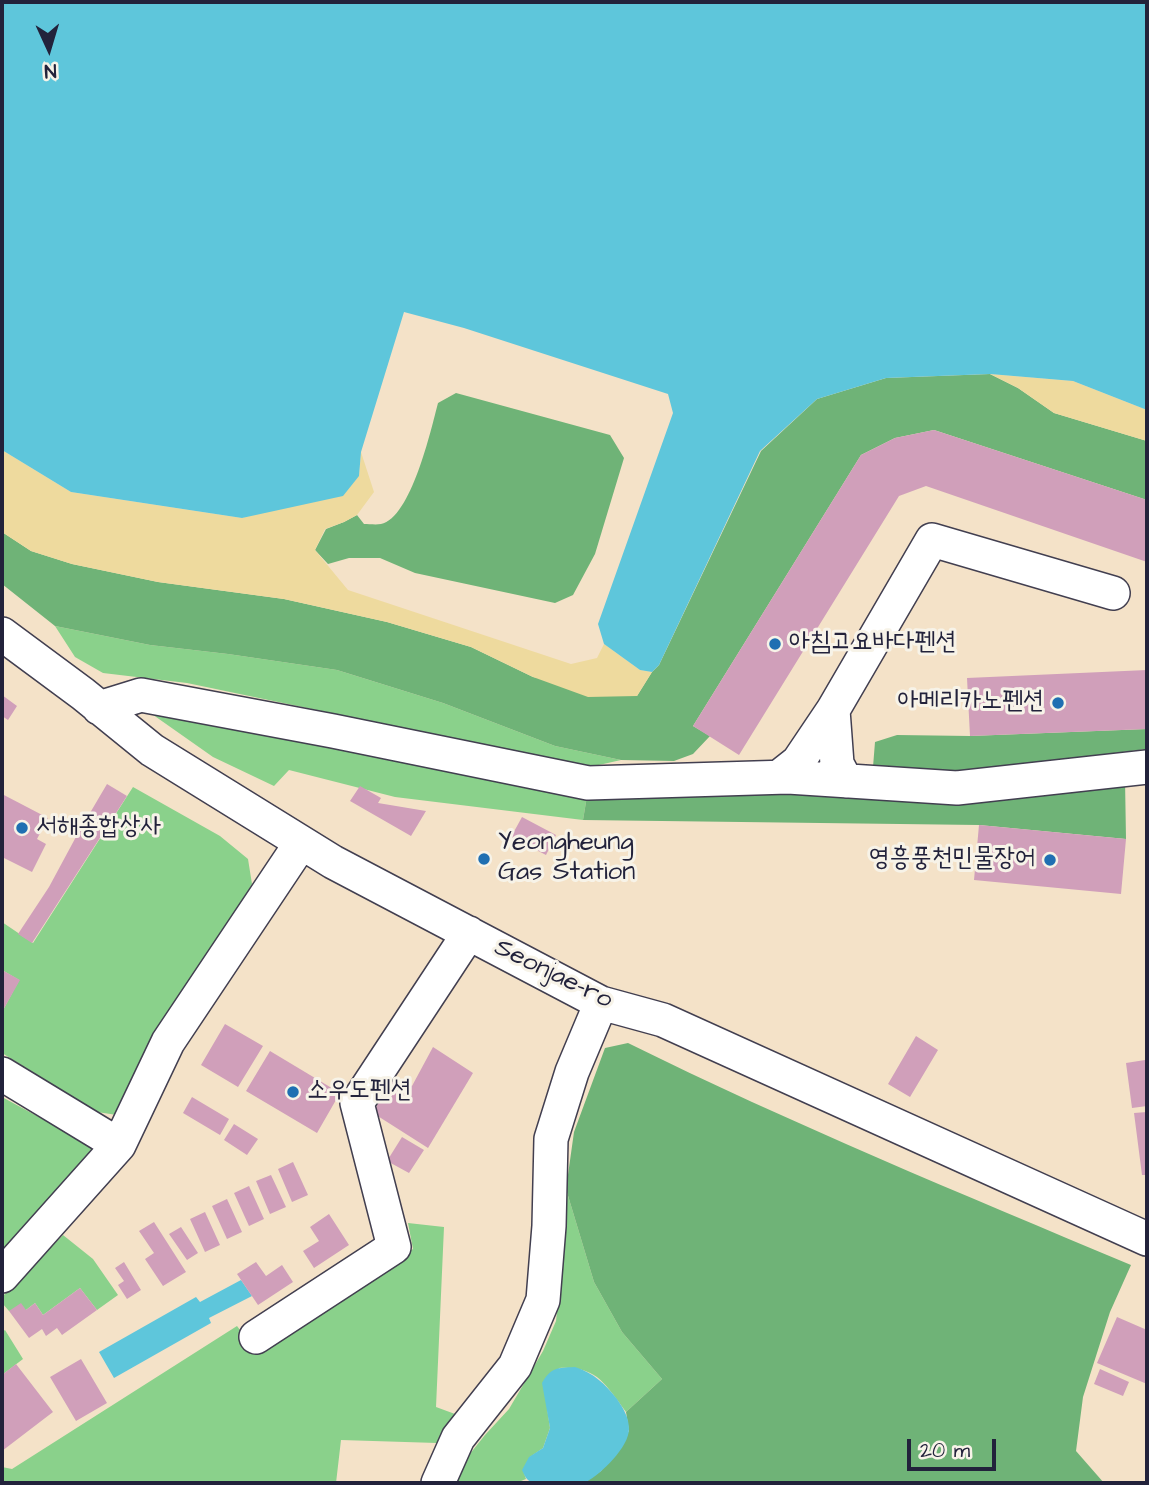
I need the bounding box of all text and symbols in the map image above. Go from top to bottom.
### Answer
north arrow [14,14,84,84]
text: N [44,57,57,84]
place label: 아침고요바다펜션 [789,628,956,660]
marker: 아침고요바다펜션 [767,636,783,652]
place label: 아메리카노펜션 [898,687,1044,719]
marker: 아메리카노펜션 [1050,695,1066,711]
place label: 서해종합상사 [36,812,162,844]
marker: 서해종합상사 [14,820,30,836]
place label: Yeongheung Gas Station [498,828,635,890]
place label: 영흥풍천민물장어 [869,844,1036,876]
marker: Yeongheung Gas Station [476,851,492,867]
marker: 영흥풍천민물장어 [1042,852,1058,868]
street label: Seonjae-ro [489,933,617,1017]
place label: 소우도펜션 [307,1076,412,1108]
marker: 소우도펜션 [285,1084,301,1100]
scale bar [911,1426,1000,1470]
text: 20 m [920,1436,970,1465]

